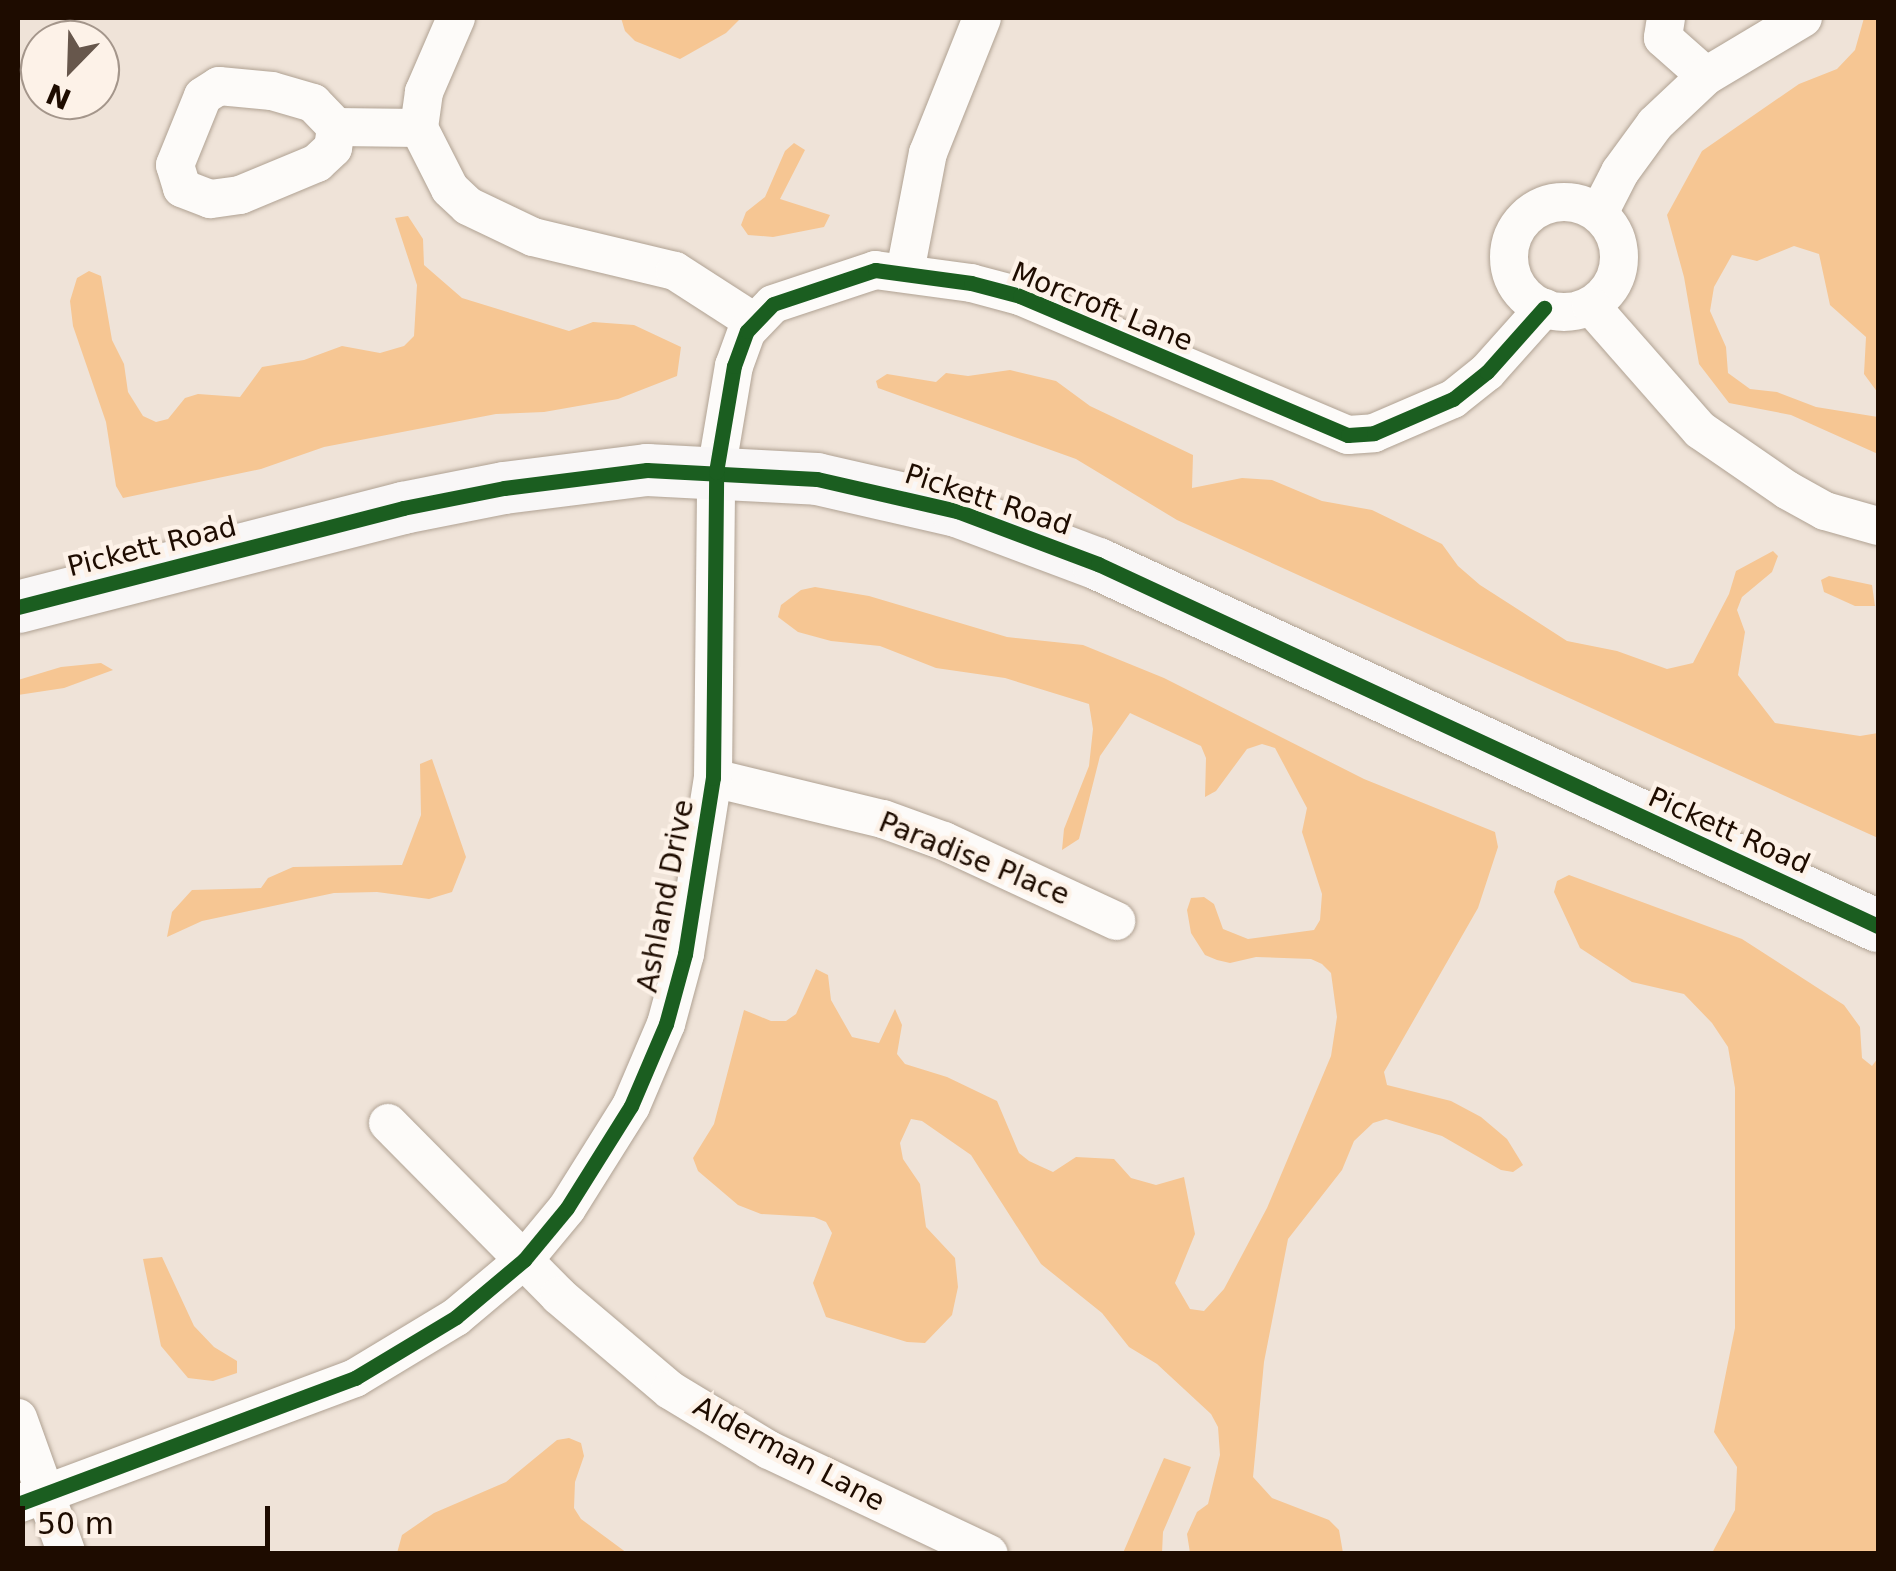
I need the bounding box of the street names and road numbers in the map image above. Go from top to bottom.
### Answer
street label: Morcroft Lane [1006,255,1198,359]
street label: Pickett Road [901,457,1075,543]
street label: Pickett Road [64,510,240,584]
street label: Pickett Road [1643,780,1815,882]
street label: Ashland Drive [631,797,701,995]
street label: Paradise Place [874,806,1074,912]
street label: Alderman Lane [688,1389,890,1519]

